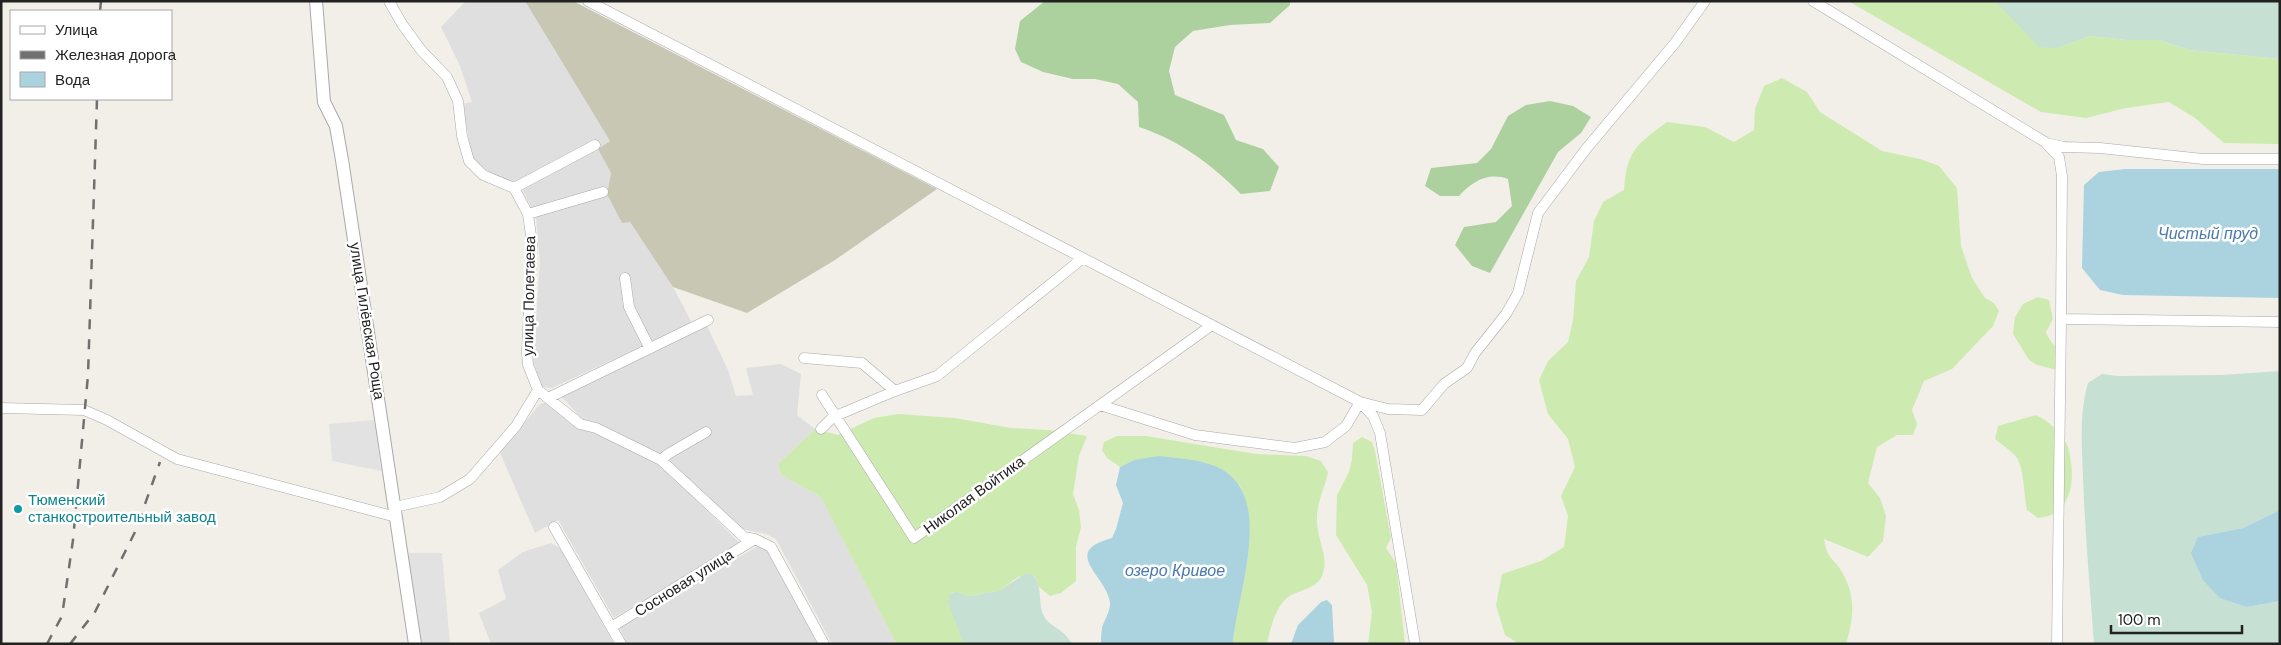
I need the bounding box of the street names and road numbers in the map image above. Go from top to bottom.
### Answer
street label: улица Полетаева [518,235,540,356]
street label: улица Гилёвская Роща [345,241,389,402]
street label: Николая Войтика [919,451,1029,538]
street label: Сосновая улица [631,544,738,621]

